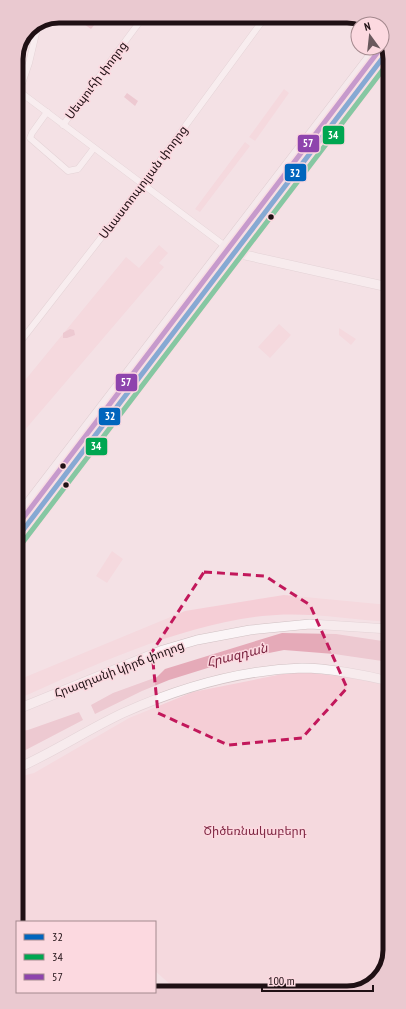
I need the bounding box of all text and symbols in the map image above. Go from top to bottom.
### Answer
north arrow [350,16,390,56]
text: N [363,19,372,34]
street label: Սեպուհի փողոց [62,38,130,122]
street label: Սևաստոպոլյան փողոց [95,122,191,242]
line badge: 34 [322,125,345,145]
text: 34 [328,128,339,142]
line badge: 57 [297,134,320,153]
text: 57 [303,136,313,150]
line badge: 32 [284,163,307,182]
text: 32 [290,166,300,180]
unlabelled marker [266,212,276,222]
line badge: 57 [115,373,138,392]
text: 57 [121,375,131,389]
line badge: 32 [98,407,121,426]
text: 32 [105,409,115,423]
line badge: 34 [85,437,108,456]
text: 34 [91,439,102,453]
unlabelled marker [58,461,68,471]
unlabelled marker [61,480,71,490]
street label: Հրազդանի կիրճ փողոց [52,637,186,701]
water label: Հրազդան [205,639,270,671]
park label: Ծիծեռնակաբերդ [204,823,307,838]
legend [16,921,156,993]
text: 32 [52,929,63,944]
text: 34 [52,949,63,964]
scale bar [262,967,373,993]
text: 57 [52,969,63,984]
text: 100 m [268,973,295,988]

